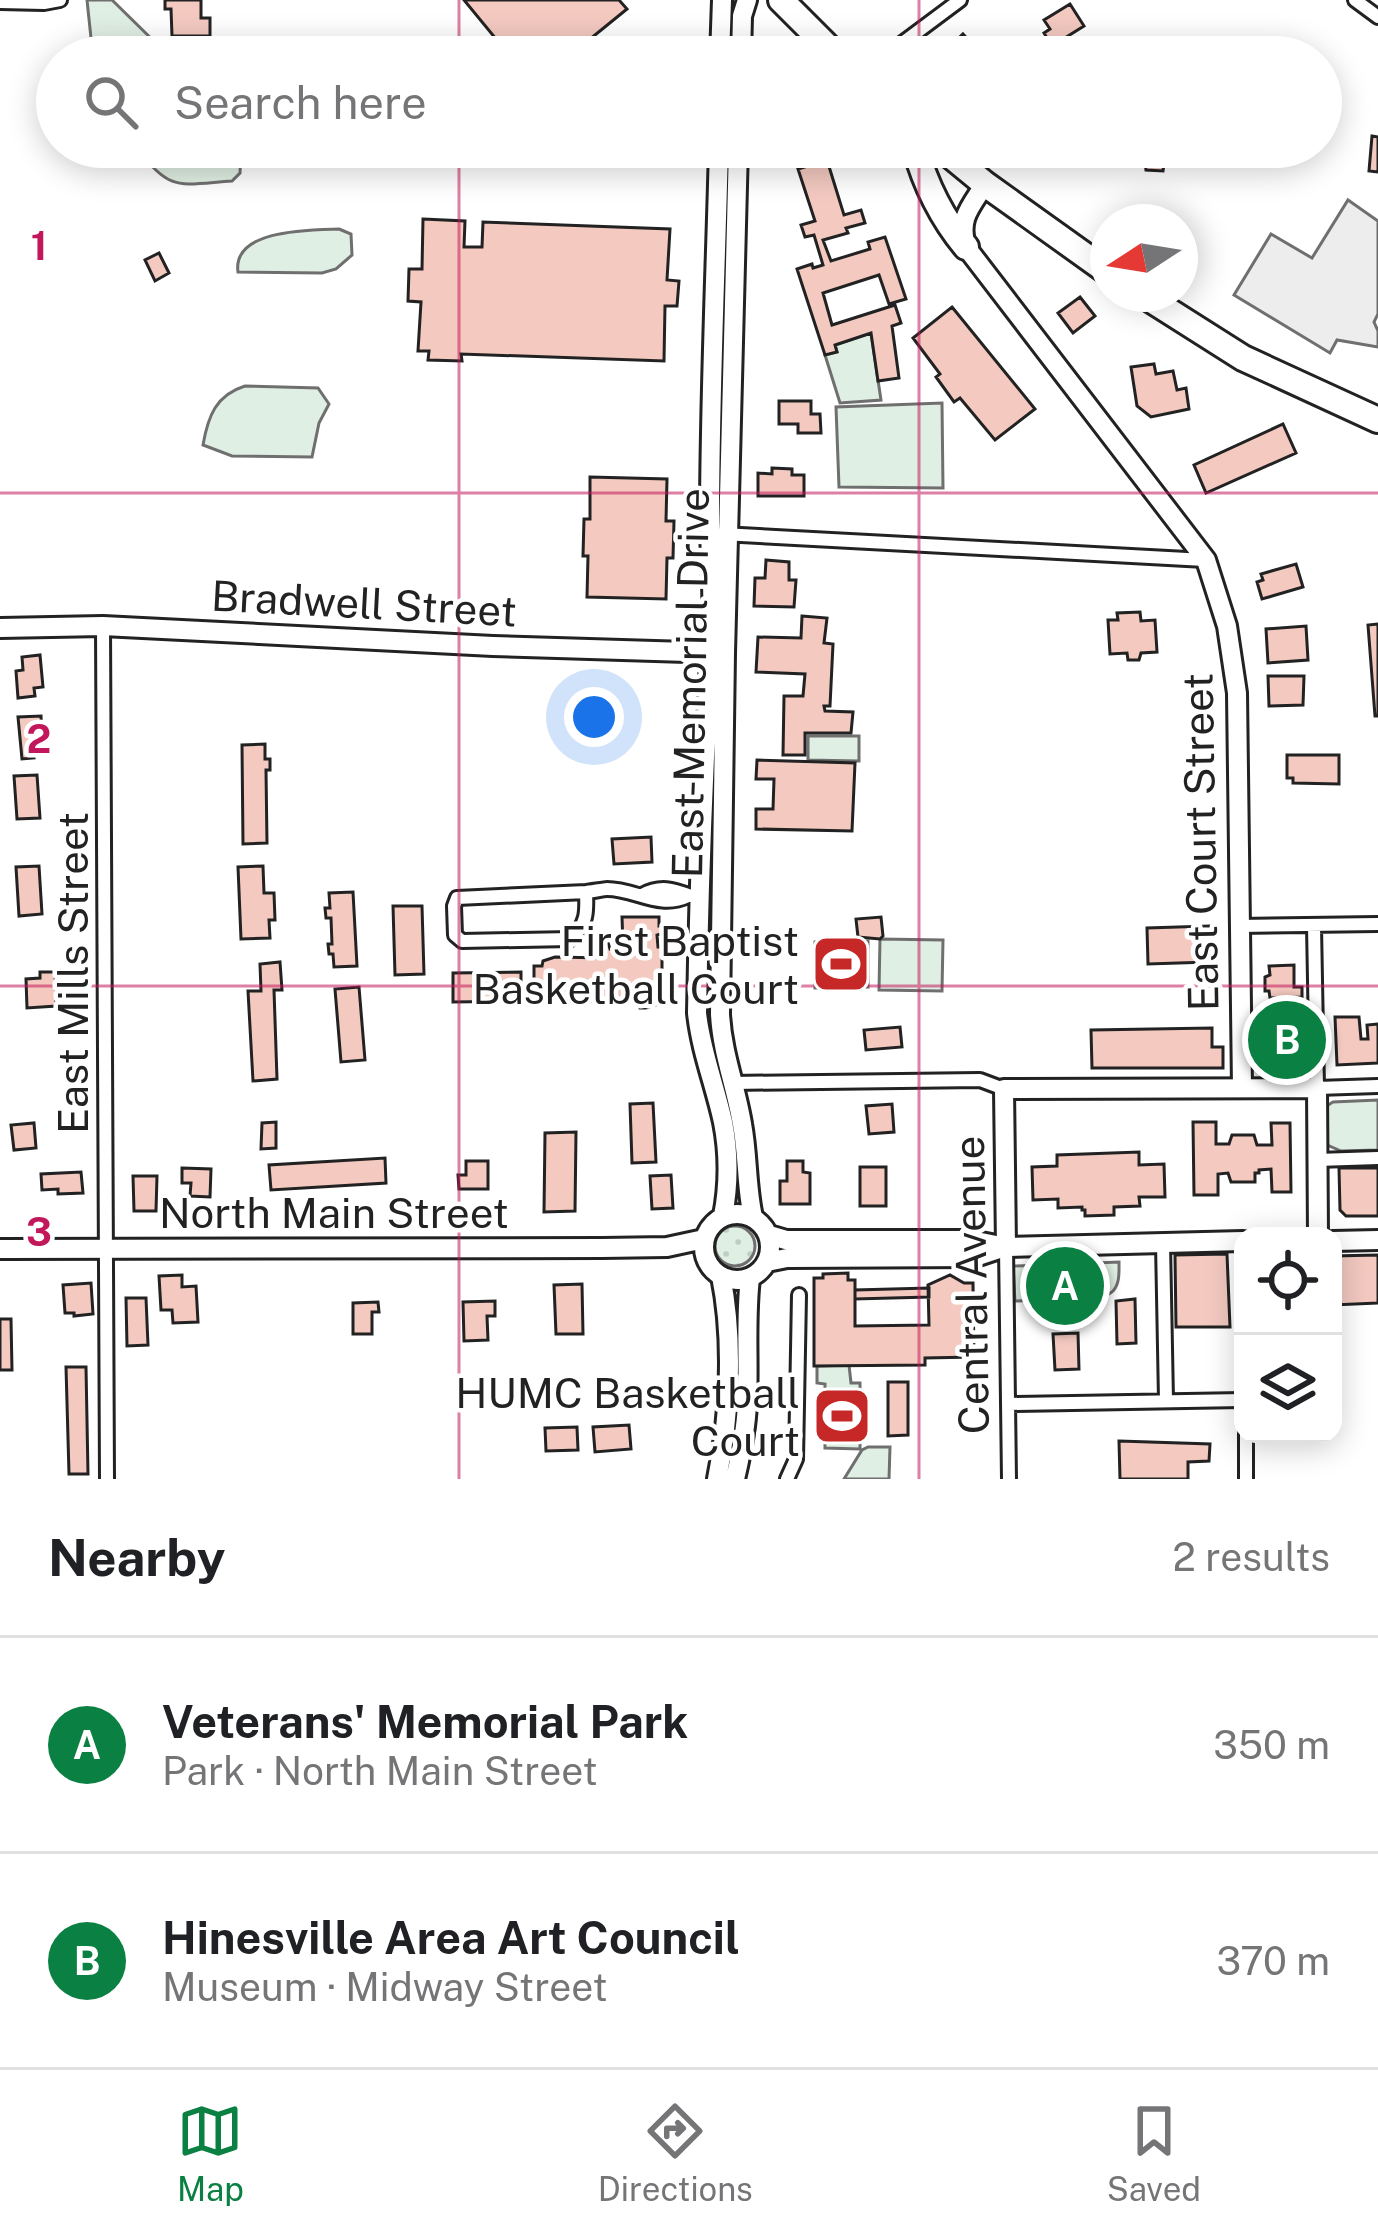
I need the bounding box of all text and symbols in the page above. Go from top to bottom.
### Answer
search box [36,36,1342,168]
icon: search [78,69,144,135]
text: Search here [174,76,427,129]
north arrow [1090,204,1198,312]
text: 1 [31,223,47,269]
street label: East Memorial Drive [662,487,718,879]
street label: Bradwell Street [210,571,518,635]
street label: East Court Street [1173,672,1227,1012]
your location [564,687,624,747]
text: 2 [27,716,51,762]
street label: East Mills Street [48,812,97,1134]
place label: First Baptist Basketball Court [472,916,799,1013]
sports icon: First Baptist Basketball Court [810,933,872,995]
pin: B [1248,995,1326,1085]
street label: Central Avenue [944,1135,998,1435]
street label: North Main Street [159,1188,509,1237]
text: 3 [26,1209,52,1255]
map controls [1234,1227,1342,1443]
button: locate [1234,1227,1342,1335]
pin: A [1026,1241,1104,1331]
button: layers [1234,1335,1342,1443]
place label: HUMC Basketball Court [455,1368,800,1465]
sports icon: HUMC Basketball Court [811,1385,873,1447]
text: Nearby [48,1528,225,1587]
text: 2 results [1173,1534,1330,1580]
text: Veterans' Memorial Park [162,1695,688,1748]
text: A [73,1722,101,1768]
text: 350 m [1213,1722,1330,1768]
text: Park · North Main Street [162,1748,598,1794]
text: Hinesville Area Art Council [162,1911,740,1964]
text: B [74,1938,100,1984]
text: 370 m [1216,1938,1330,1984]
text: Museum · Midway Street [162,1964,608,2010]
tab: Map [177,2098,244,2208]
tab: Directions [598,2098,753,2208]
tab: Saved [1107,2098,1201,2208]

